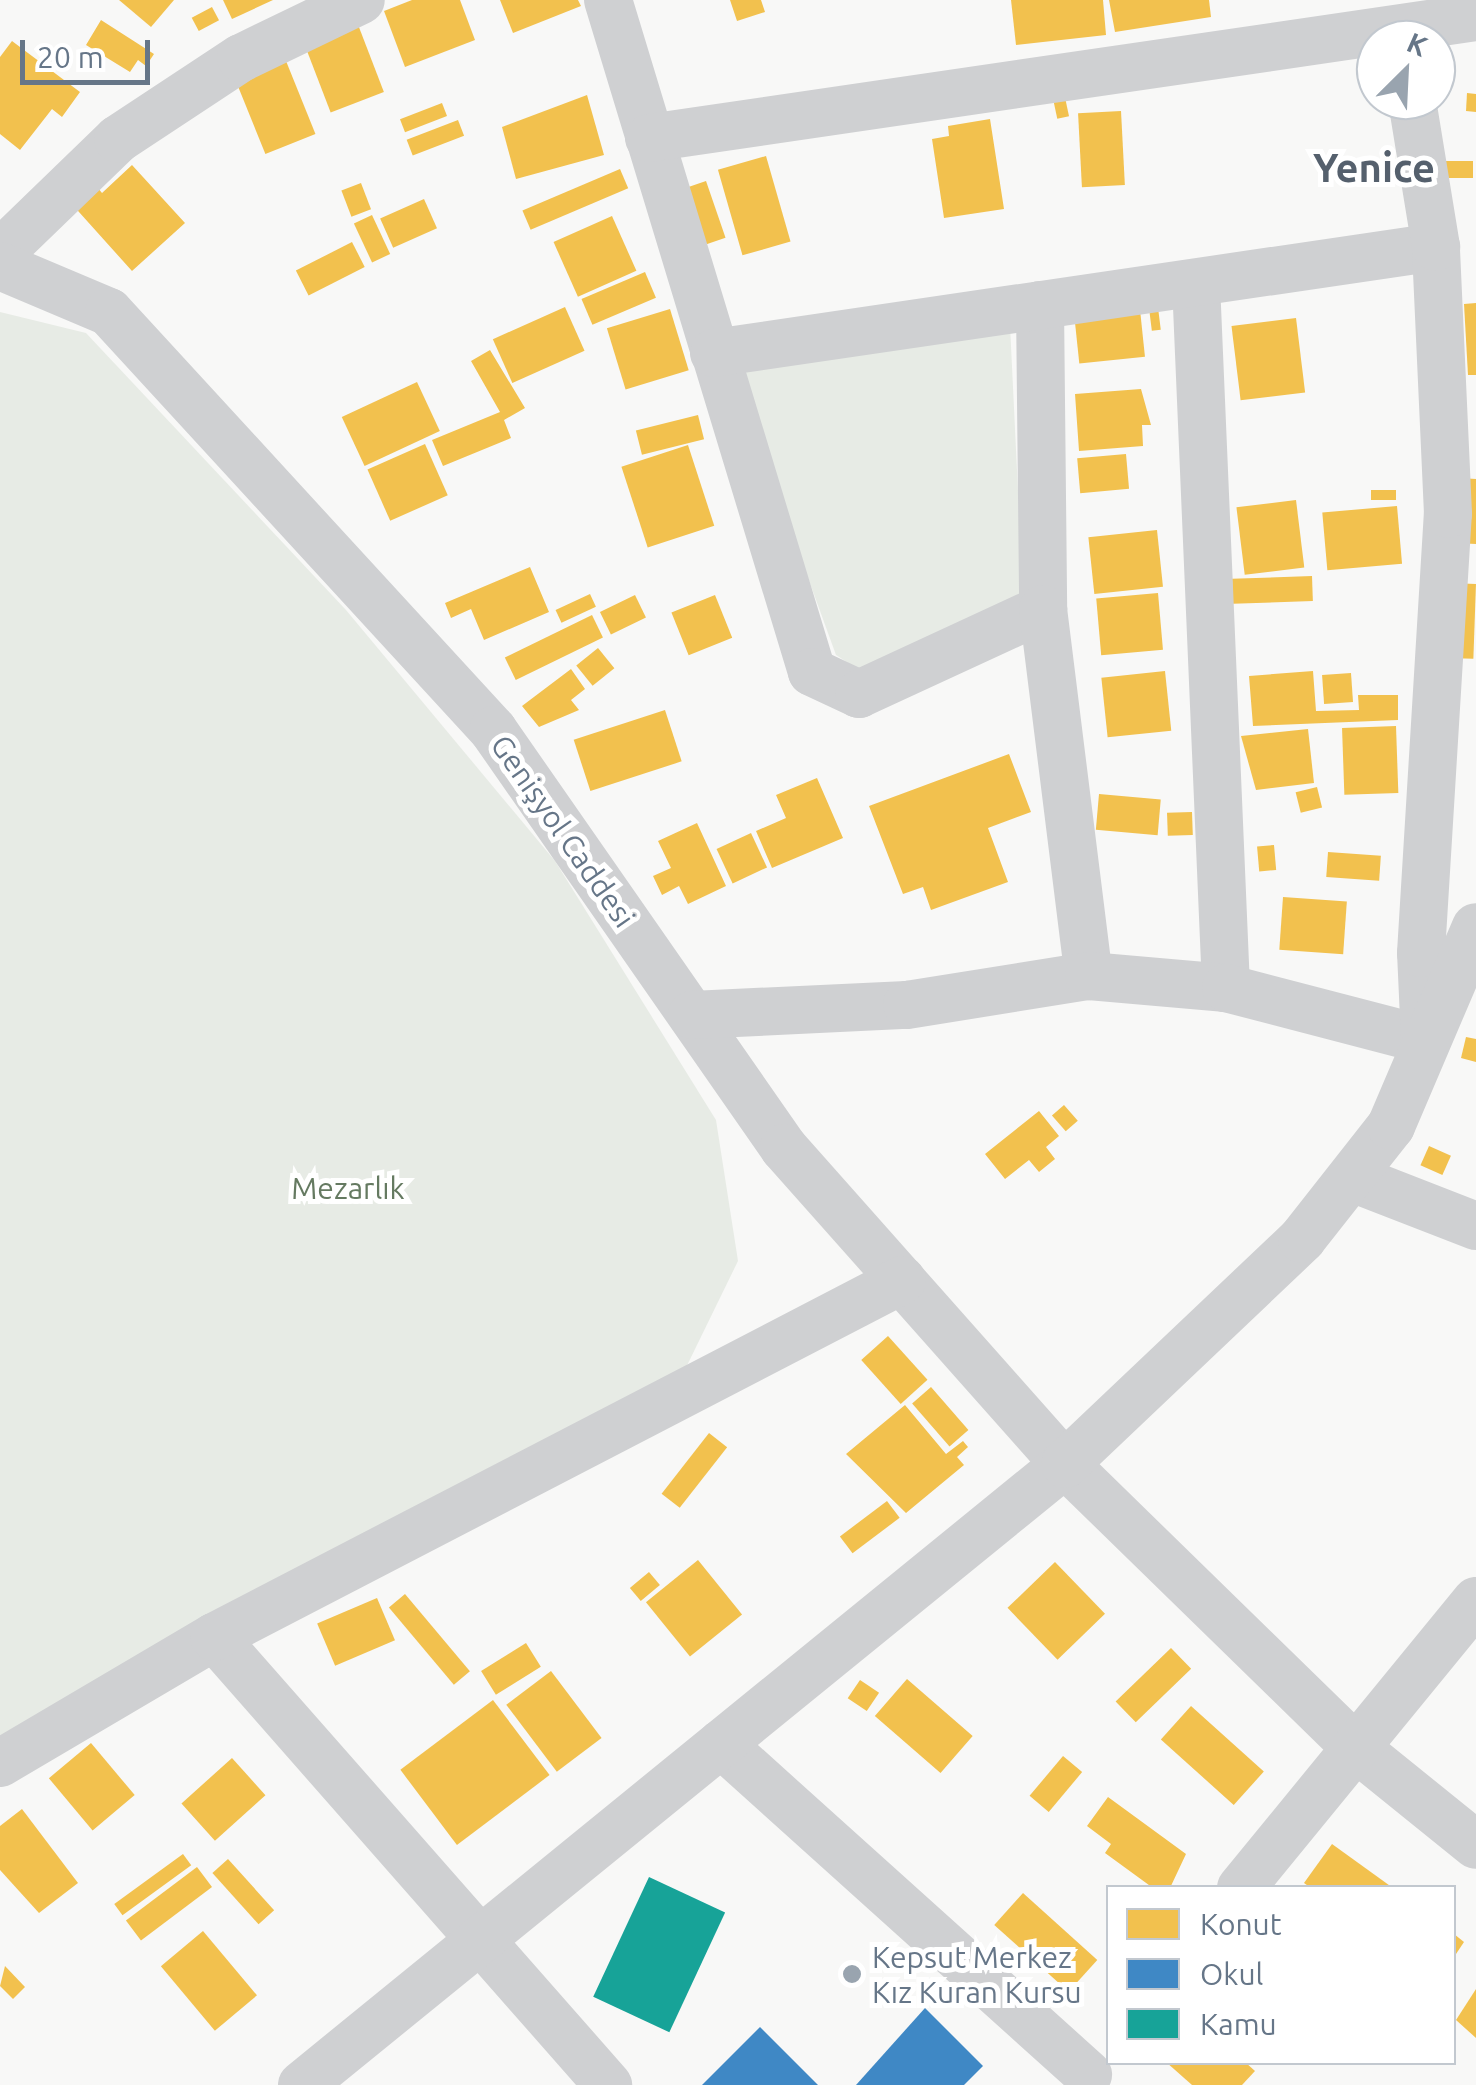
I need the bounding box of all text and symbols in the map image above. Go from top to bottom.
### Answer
scale bar [25,20,155,82]
north arrow [1356,20,1456,120]
text: K [1403,26,1432,62]
text: 20 m [37,40,104,74]
district label: Yenice [1313,144,1435,192]
street label: Genişyol Caddesi [483,728,643,934]
park label: Mezarlık [291,1170,405,1206]
legend [1106,1885,1456,2065]
text: Konut [1200,1907,1281,1941]
place label: Kepsut Merkez Kız Kuran Kursu [872,1939,1082,2010]
text: Okul [1200,1957,1263,1991]
marker: Kepsut Merkez Kız Kuran Kursu [841,1963,863,1985]
text: Kamu [1200,2007,1277,2041]

